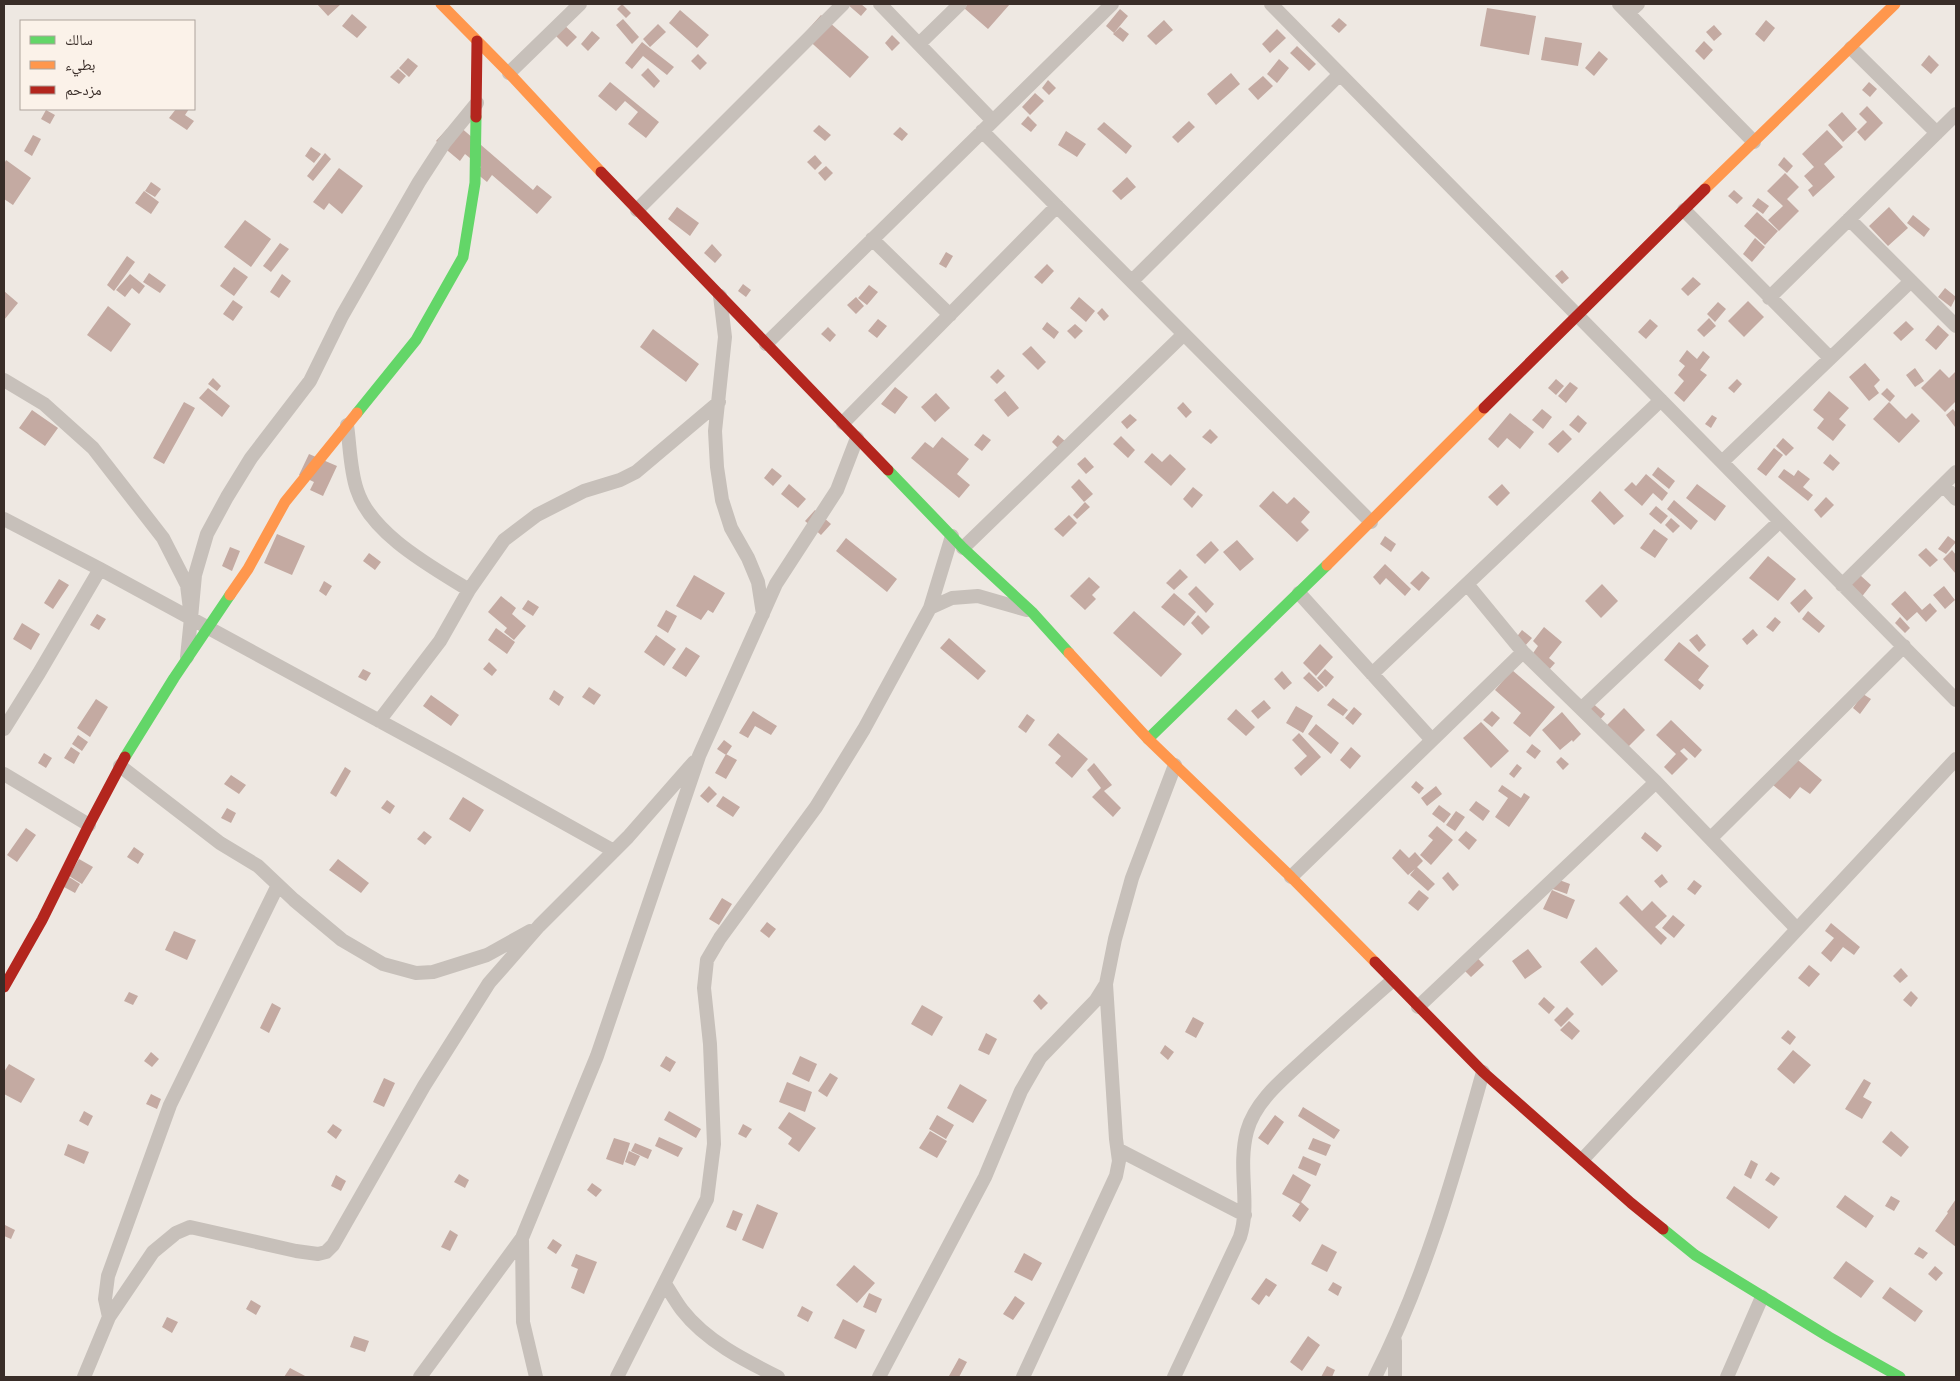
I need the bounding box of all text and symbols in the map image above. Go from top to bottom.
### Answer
legend [20,20,195,110]
text: سالك [65,30,93,48]
text: بطيء [65,55,95,77]
text: مزدحم [65,80,102,100]

